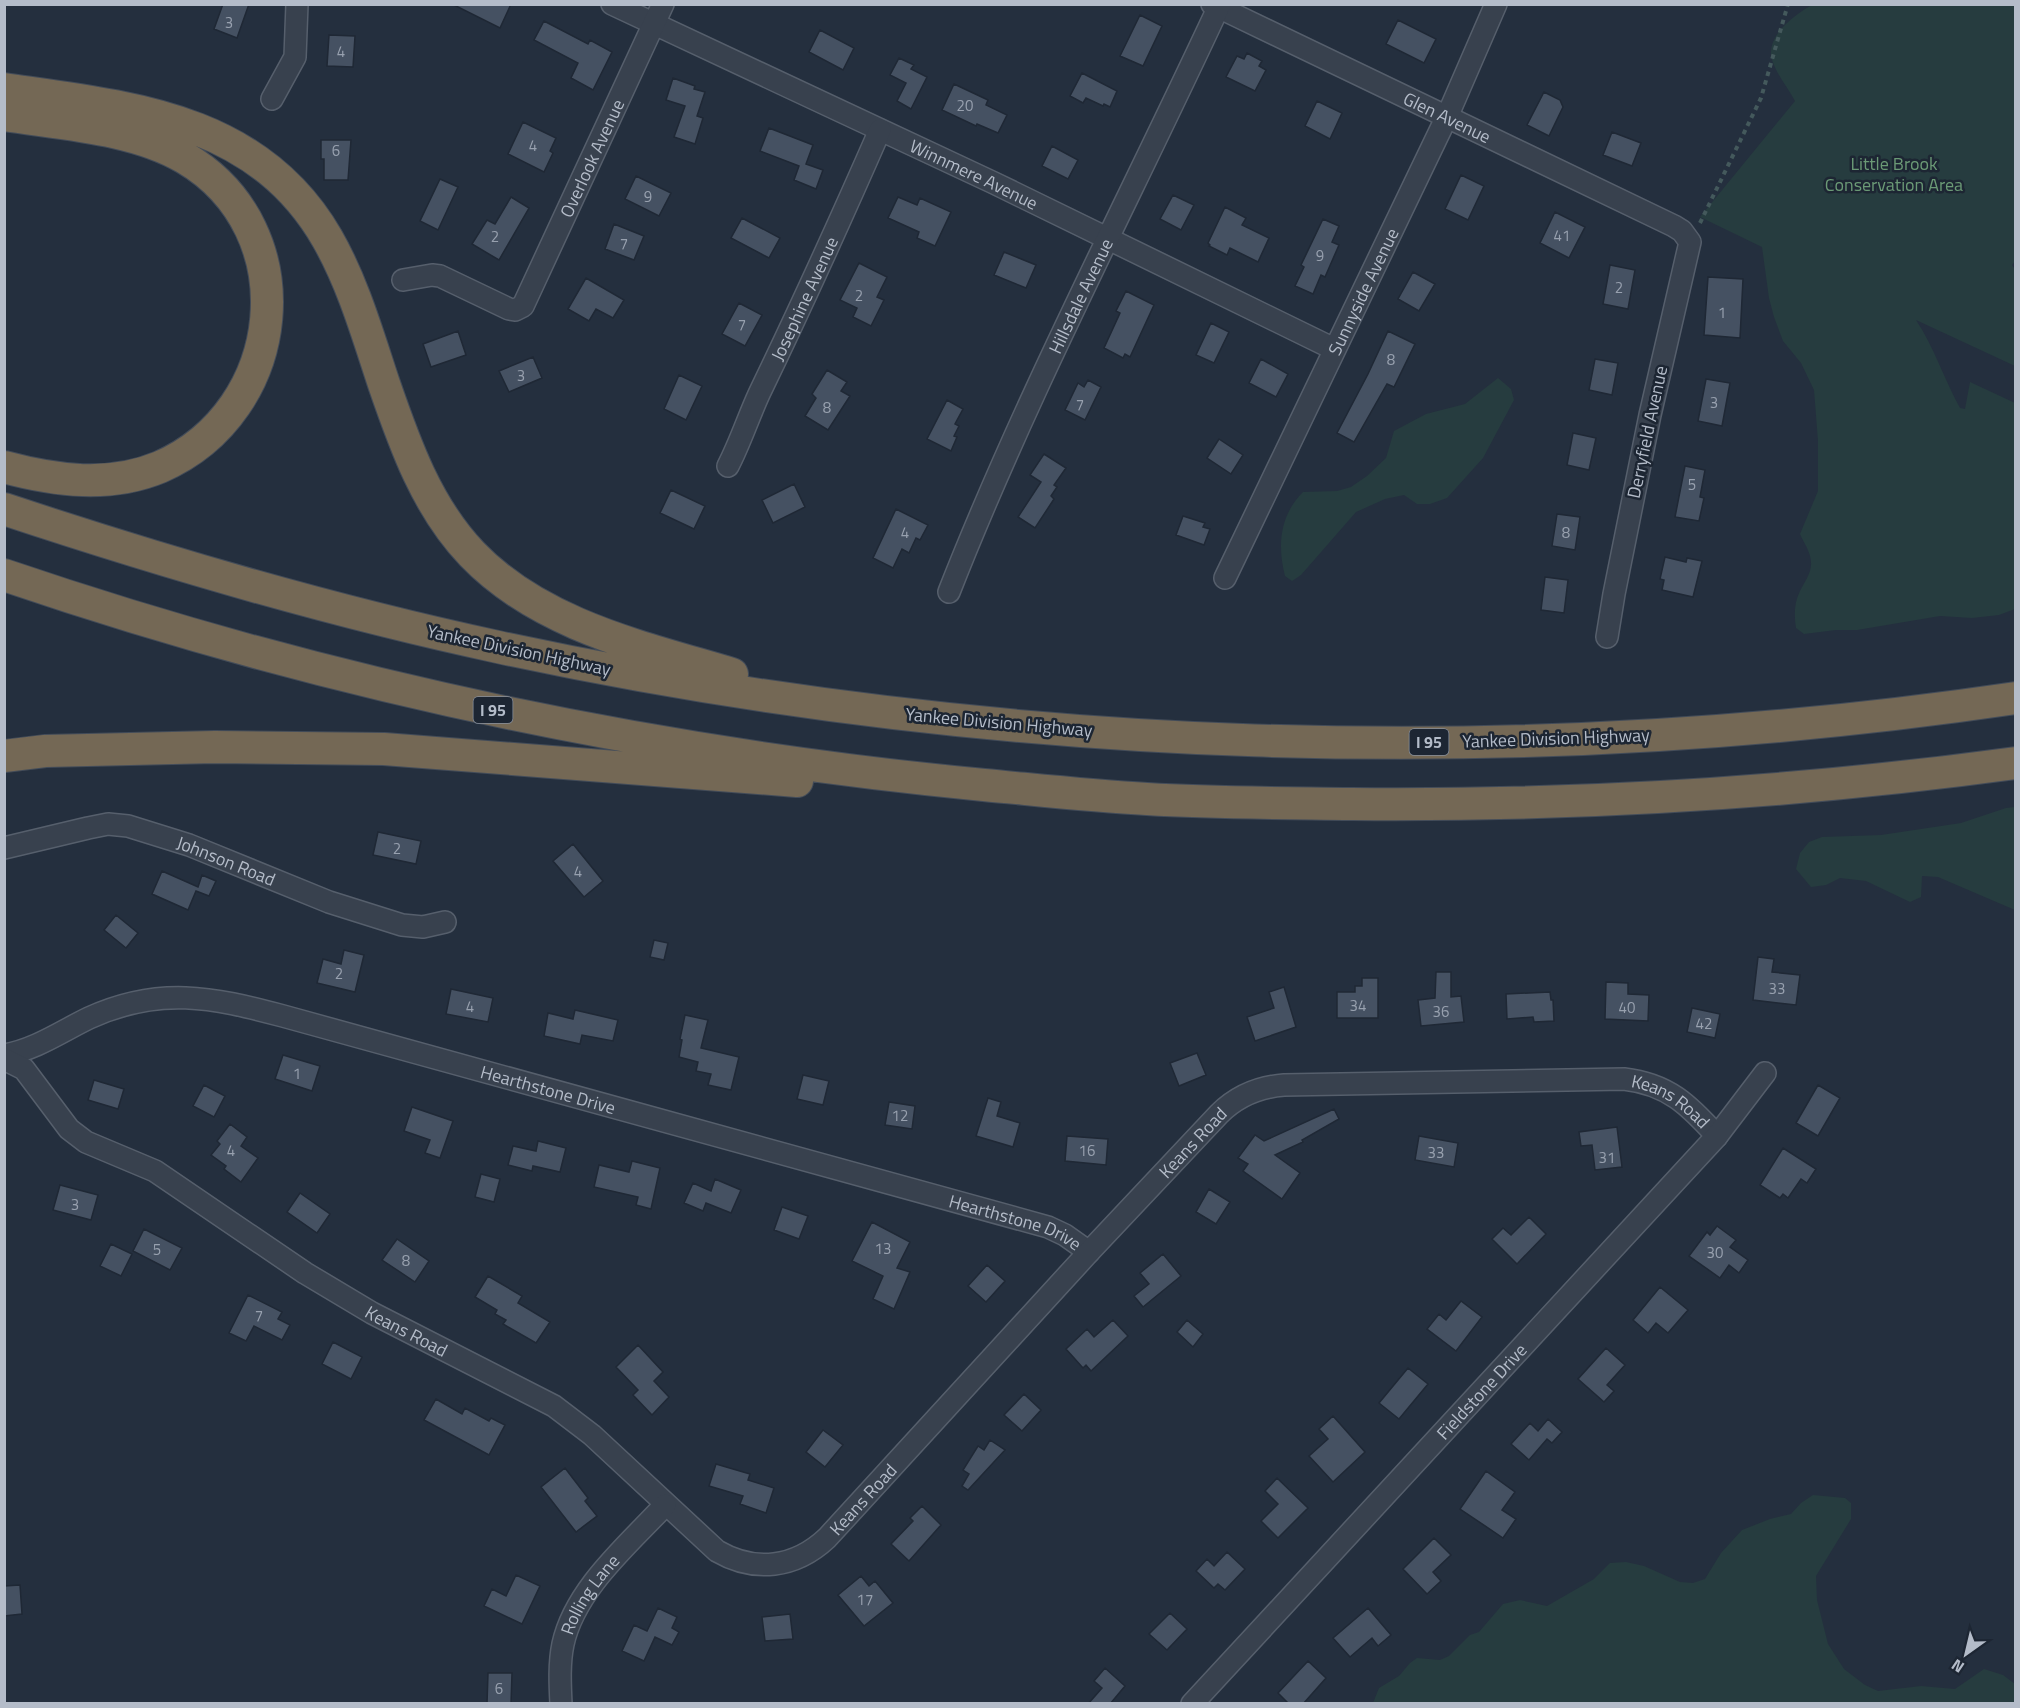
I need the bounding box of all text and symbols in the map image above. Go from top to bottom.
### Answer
house number: 3 [225,11,233,34]
house number: 4 [337,40,345,63]
street label: Glen Avenue [1399,84,1496,150]
street label: Overlook Avenue [552,94,631,222]
house number: 20 [957,94,973,117]
street label: Winnmere Avenue [906,132,1043,216]
house number: 4 [529,134,537,157]
house number: 6 [332,139,340,162]
park label: Little Brook Conservation Area [1825,150,1963,198]
house number: 9 [644,185,652,208]
street label: Sunnyside Avenue [1321,223,1405,360]
house number: 41 [1554,224,1570,247]
house number: 2 [491,225,499,248]
house number: 7 [620,232,628,255]
street label: Josephine Avenue [763,232,844,365]
street label: Hillsdale Avenue [1041,234,1119,358]
house number: 9 [1316,244,1324,267]
house number: 2 [1615,276,1623,299]
house number: 2 [855,284,863,307]
house number: 1 [1718,301,1726,324]
house number: 7 [738,313,746,336]
house number: 8 [1387,348,1395,371]
street label: Derryfield Avenue [1620,363,1674,501]
house number: 3 [517,364,525,387]
house number: 3 [1710,391,1718,414]
house number: 7 [1076,393,1084,416]
house number: 8 [823,396,831,419]
house number: 5 [1688,473,1696,496]
house number: 4 [901,521,909,544]
house number: 8 [1562,521,1570,544]
street label: Yankee Division Highway [424,617,614,683]
road number: I 95 [474,697,512,723]
street label: Yankee Division Highway [904,700,1094,744]
street label: Yankee Division Highway [1462,721,1650,755]
road number: I 95 [1410,729,1448,755]
street label: Johnson Road [174,829,280,892]
house number: 2 [393,837,401,860]
house number: 4 [574,860,582,883]
house number: 2 [335,962,343,985]
house number: 33 [1769,977,1785,1000]
house number: 34 [1350,994,1366,1017]
house number: 4 [466,995,474,1018]
house number: 40 [1619,996,1635,1019]
house number: 36 [1433,1000,1449,1023]
house number: 42 [1696,1012,1712,1035]
street label: Hearthstone Drive [478,1058,619,1121]
house number: 1 [293,1062,301,1085]
street label: Keans Road [1629,1067,1717,1134]
street label: Keans Road [1152,1100,1233,1184]
house number: 12 [892,1104,908,1127]
house number: 4 [227,1139,235,1162]
house number: 16 [1079,1139,1095,1162]
house number: 33 [1428,1141,1444,1164]
house number: 31 [1599,1146,1615,1169]
street label: Hearthstone Drive [946,1187,1088,1256]
house number: 3 [71,1193,79,1216]
house number: 13 [875,1237,891,1260]
house number: 5 [153,1238,161,1261]
house number: 30 [1707,1241,1723,1264]
house number: 8 [402,1249,410,1272]
street label: Keans Road [360,1299,453,1363]
house number: 7 [255,1304,263,1327]
street label: Fieldstone Drive [1430,1337,1533,1445]
street label: Keans Road [823,1457,903,1541]
street label: Rolling Lane [553,1548,625,1638]
house number: 17 [857,1588,873,1611]
north arrow [1936,1624,1996,1684]
text: N [1946,1653,1969,1679]
house number: 6 [495,1677,503,1700]

